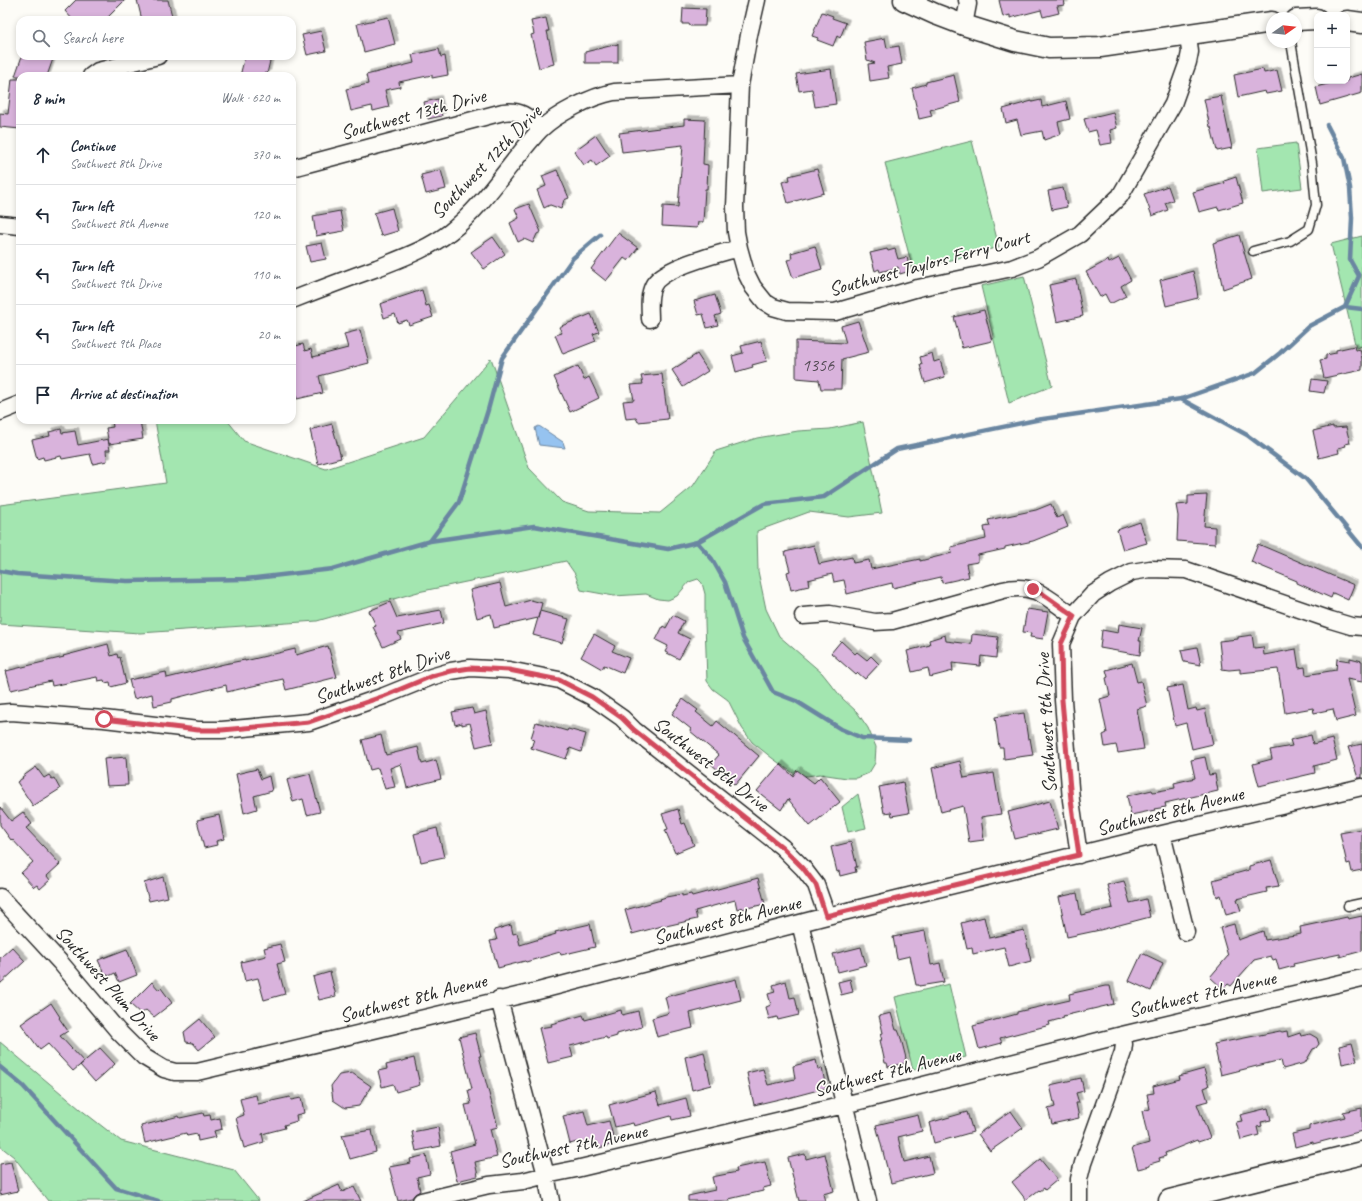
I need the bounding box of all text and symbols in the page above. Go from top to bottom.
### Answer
north arrow [1266,12,1302,48]
map controls [1314,12,1350,84]
button: + [1314,12,1350,48]
search box [16,16,296,60]
icon: search [30,27,52,49]
text: Search here [62,29,123,48]
button: − [1314,48,1350,84]
street label: Southwest 13th Drive [338,82,490,145]
text: 8 min [32,88,65,109]
text: Walk · 620 m [221,90,280,106]
street label: Southwest 12th Drive [425,99,548,224]
text: Continue [70,137,115,156]
icon: ahead [32,144,54,166]
text: 370 m [252,147,280,163]
text: Southwest 8th Drive [70,156,161,172]
text: Turn left [70,197,113,216]
icon: left [32,204,54,226]
text: 120 m [252,207,280,223]
text: Southwest 8th Avenue [70,216,168,232]
street label: Southwest Taylors Ferry Court [826,224,1034,302]
text: Turn left [70,257,113,276]
icon: left [32,264,54,286]
text: 110 m [252,267,280,283]
text: Southwest 9th Drive [70,276,161,292]
text: Turn left [70,317,113,336]
icon: left [32,324,54,346]
text: 20 m [258,327,280,343]
text: Southwest 9th Place [70,336,161,352]
house number: 1356 [802,354,835,376]
icon: arrive [32,384,54,406]
text: Arrive at destination [70,385,177,404]
route end [1024,580,1042,598]
street label: Southwest 8th Drive [312,640,454,710]
street label: Southwest 9th Drive [1030,651,1062,794]
route start [95,710,113,728]
street label: Southwest 8th Drive [648,711,775,818]
street label: Southwest 8th Avenue [1094,780,1247,841]
street label: Southwest 8th Avenue [651,889,804,950]
street label: Southwest Plum Drive [50,920,167,1047]
street label: Southwest 7th Avenue [1126,965,1280,1023]
street label: Southwest 8th Avenue [337,967,490,1028]
street label: Southwest 7th Avenue [811,1041,964,1102]
street label: Southwest 7th Avenue [497,1118,651,1174]

